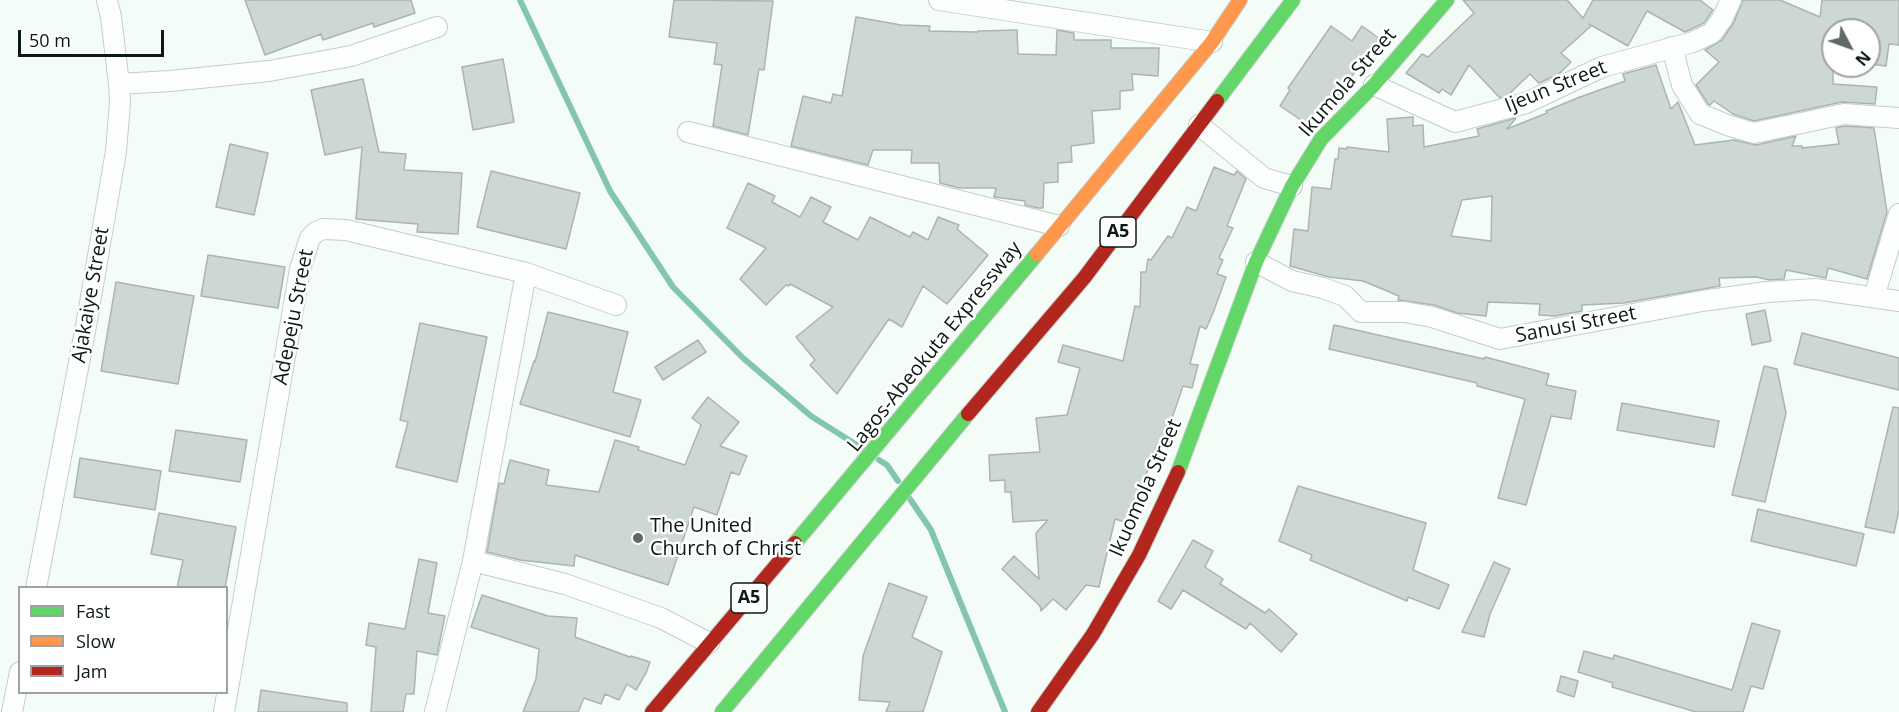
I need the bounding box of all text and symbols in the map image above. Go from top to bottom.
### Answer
scale bar [21,18,166,56]
north arrow [1821,18,1881,78]
street label: Ikumola Street [1294,24,1402,142]
text: 50 m [29,28,71,52]
text: N [1851,46,1876,71]
street label: Ijeun Street [1502,56,1610,118]
road number: A5 [1100,217,1136,247]
street label: Ajakaiye Street [67,225,115,365]
street label: Lagos-Abeokuta Expressway [843,237,1027,457]
street label: Adepeju Street [269,247,319,387]
street label: Sanusi Street [1514,302,1638,348]
street label: Ikuomola Street [1105,415,1187,561]
place label: The United Church of Christ [650,514,801,561]
marker: The United Church of Christ [631,531,645,545]
road number: A5 [731,583,767,613]
legend [18,586,228,694]
text: Fast [76,599,110,623]
text: Slow [76,629,115,653]
text: Jam [76,659,108,683]

